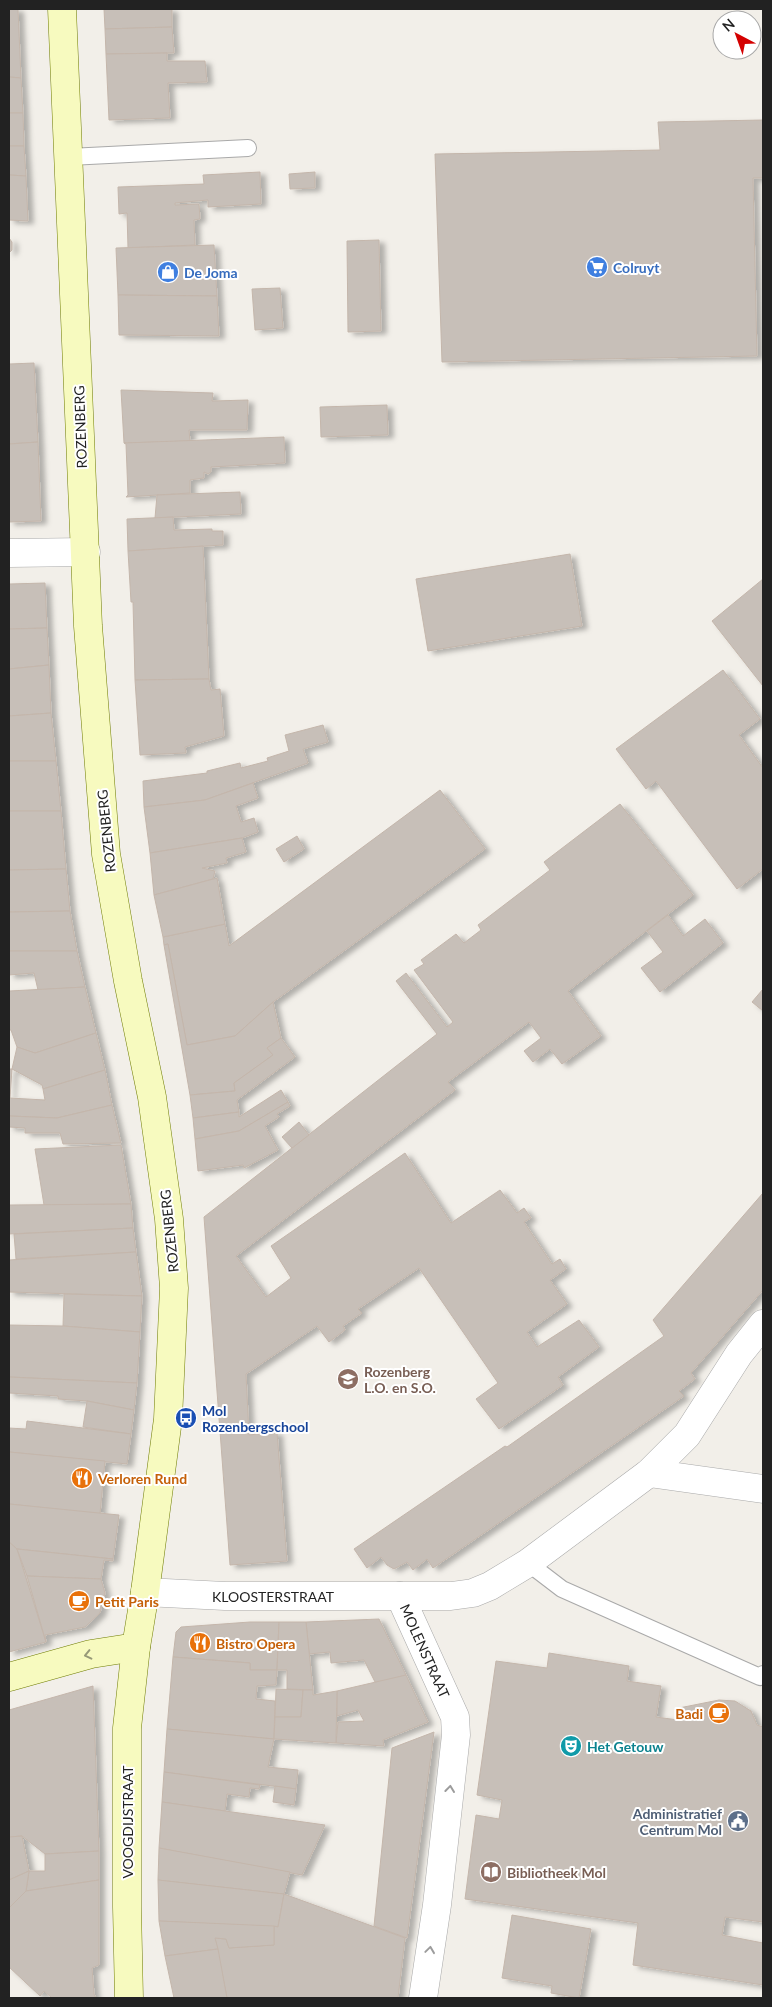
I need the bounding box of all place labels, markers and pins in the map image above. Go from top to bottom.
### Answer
supermarket icon: Colruyt [585,255,609,279]
place label: Colruyt [613,259,660,276]
shop icon: De Joma [156,260,180,284]
place label: De Joma [184,264,238,281]
place label: Rozenberg L.O. en S.O. [364,1363,436,1396]
school or university icon: Rozenberg L.O. en S.O. [336,1367,360,1391]
place label: Mol Rozenbergschool [202,1402,308,1435]
bus stop icon: Mol Rozenbergschool [174,1406,198,1430]
restaurant icon: Verloren Rund [70,1466,94,1490]
place label: Verloren Rund [97,1470,187,1487]
cafe icon: Petit Paris [67,1589,91,1613]
place label: Petit Paris [95,1593,159,1610]
restaurant icon: Bistro Opera [188,1631,212,1655]
place label: Bistro Opera [216,1635,295,1652]
cafe icon: Badi [707,1701,731,1725]
place label: Badi [675,1705,703,1722]
theatre icon: Het Getouw [559,1734,583,1758]
place label: Het Getouw [587,1738,664,1755]
place label: Administratief Centrum Mol [632,1805,722,1838]
public building icon: Administratief Centrum Mol [726,1809,750,1833]
library icon: Bibliotheek Mol [479,1860,503,1884]
place label: Bibliotheek Mol [507,1864,606,1881]

